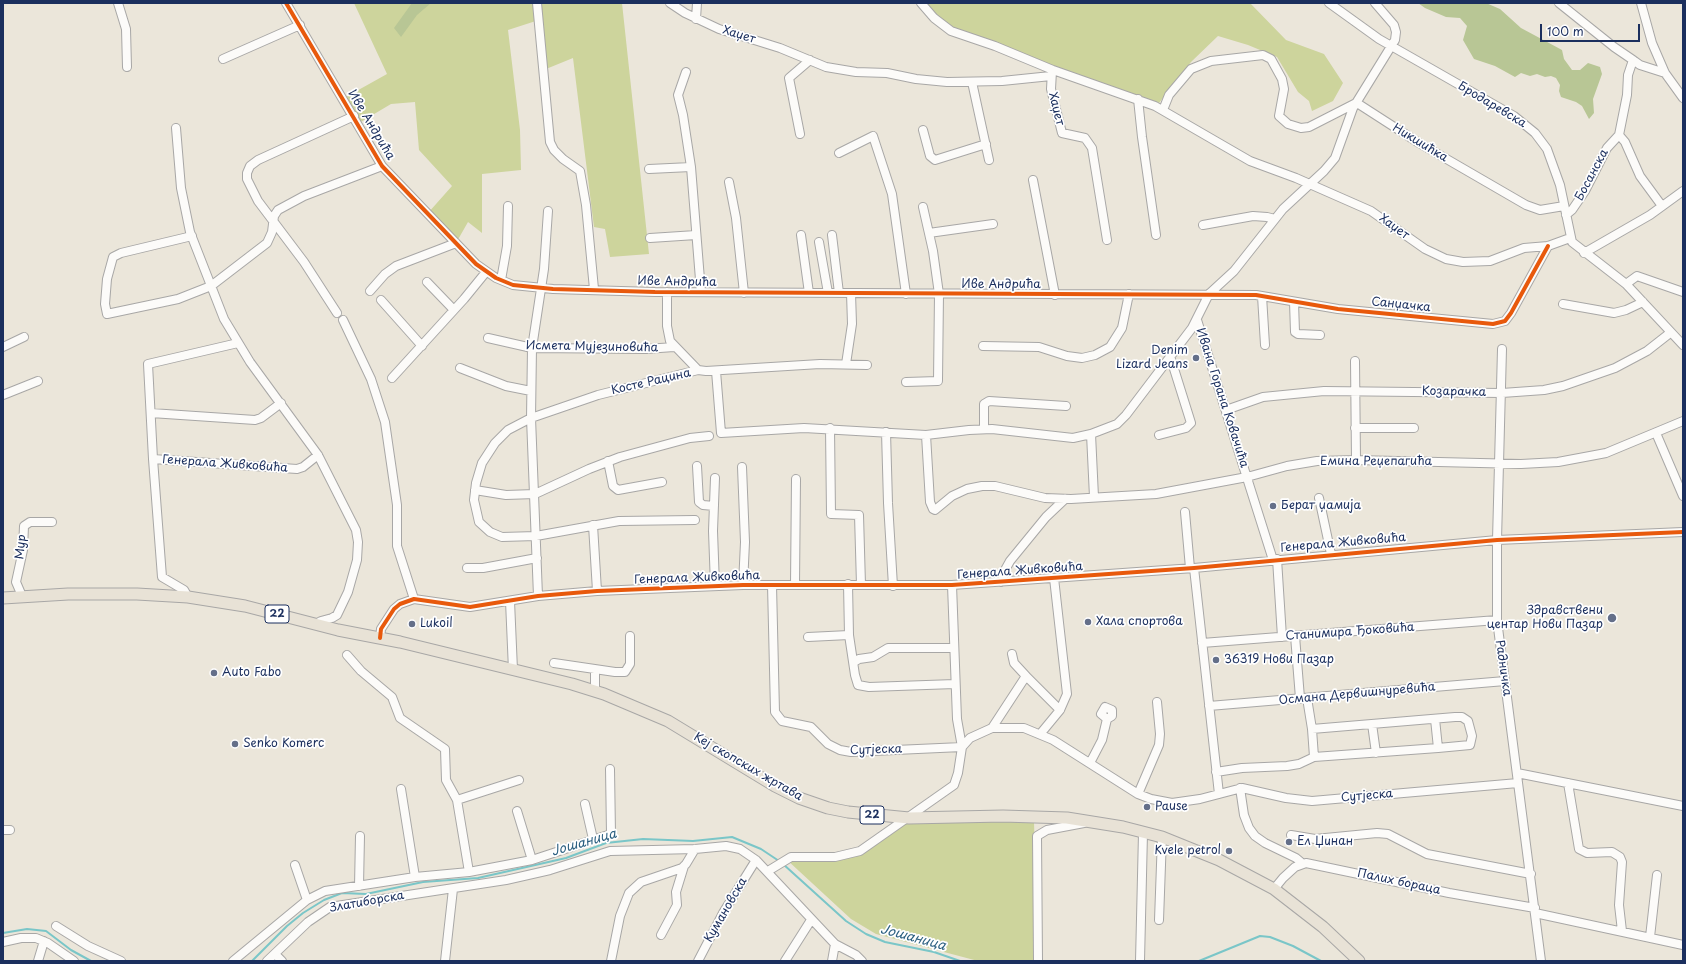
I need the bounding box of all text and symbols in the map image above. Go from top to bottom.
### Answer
scale bar [1542,16,1642,42]
text: 100 m [1547,22,1584,40]
street label: Хаџет [721,23,757,47]
street label: Бродаревска [1455,79,1529,131]
street label: Иве Андрића [344,87,398,163]
street label: Хаџет [1045,91,1067,127]
street label: Никшићка [1390,121,1450,165]
street label: Босанска [1572,147,1612,203]
street label: Хаџет [1376,211,1412,243]
street label: Иве Андрића [637,274,717,290]
street label: Иве Андрића [961,278,1041,292]
street label: Санџачка [1371,295,1431,315]
street label: Ивана Горана Ковачића [1193,326,1251,470]
street label: Исмета Мујезиновића [526,339,658,355]
place label: Denim Lizard Jeans [1116,344,1188,372]
marker: Denim Lizard Jeans [1191,353,1201,363]
street label: Косте Рацина [610,366,692,398]
street label: Козарачка [1422,384,1486,400]
street label: Генерала Живковића [162,452,288,476]
street label: Емина Реџепагића [1320,455,1432,469]
place label: Берат џамија [1281,499,1361,513]
marker: Берат џамија [1268,501,1278,511]
street label: Генерала Живковића [1280,530,1406,556]
street label: Мур [13,534,29,560]
street label: Генерала Живковића [957,559,1083,583]
street label: Генерала Живковића [634,569,760,587]
place label: Здравствени центар Нови Пазар [1487,604,1603,632]
road number: 22 [265,605,289,623]
marker: Здравствени центар Нови Пазар [1606,612,1618,624]
place label: Хала спортова [1096,615,1183,629]
place label: Lukoil [420,617,453,631]
marker: Хала спортова [1083,617,1093,627]
marker: Lukoil [407,619,417,629]
street label: Станимира Ђоковића [1285,620,1415,644]
street label: Радничка [1492,639,1514,697]
place label: 36319 Нови Пазар [1224,653,1334,667]
marker: 36319 Нови Пазар [1211,655,1221,665]
place label: Auto Fabo [222,666,281,680]
marker: Auto Fabo [209,668,219,678]
street label: Османа Дервишнуревића [1278,680,1436,708]
street label: Кеј скопских жртава [691,730,805,804]
place label: Senko Komerc [243,737,324,751]
marker: Senko Komerc [230,739,240,749]
street label: Сутјеска [850,742,902,758]
street label: Сутјеска [1340,787,1394,805]
place label: Pause [1155,800,1188,814]
marker: Pause [1142,802,1152,812]
road number: 22 [860,806,884,824]
water label: Јошаница [550,826,618,860]
place label: Ел Џинан [1297,835,1353,849]
marker: Ел Џинан [1284,837,1294,847]
place label: Kvele petrol [1154,844,1221,858]
marker: Kvele petrol [1224,846,1234,856]
street label: Палих бораца [1356,866,1442,898]
street label: Кумановска [702,875,750,945]
street label: Златиборска [329,888,405,916]
water label: Јошаница [879,922,947,954]

